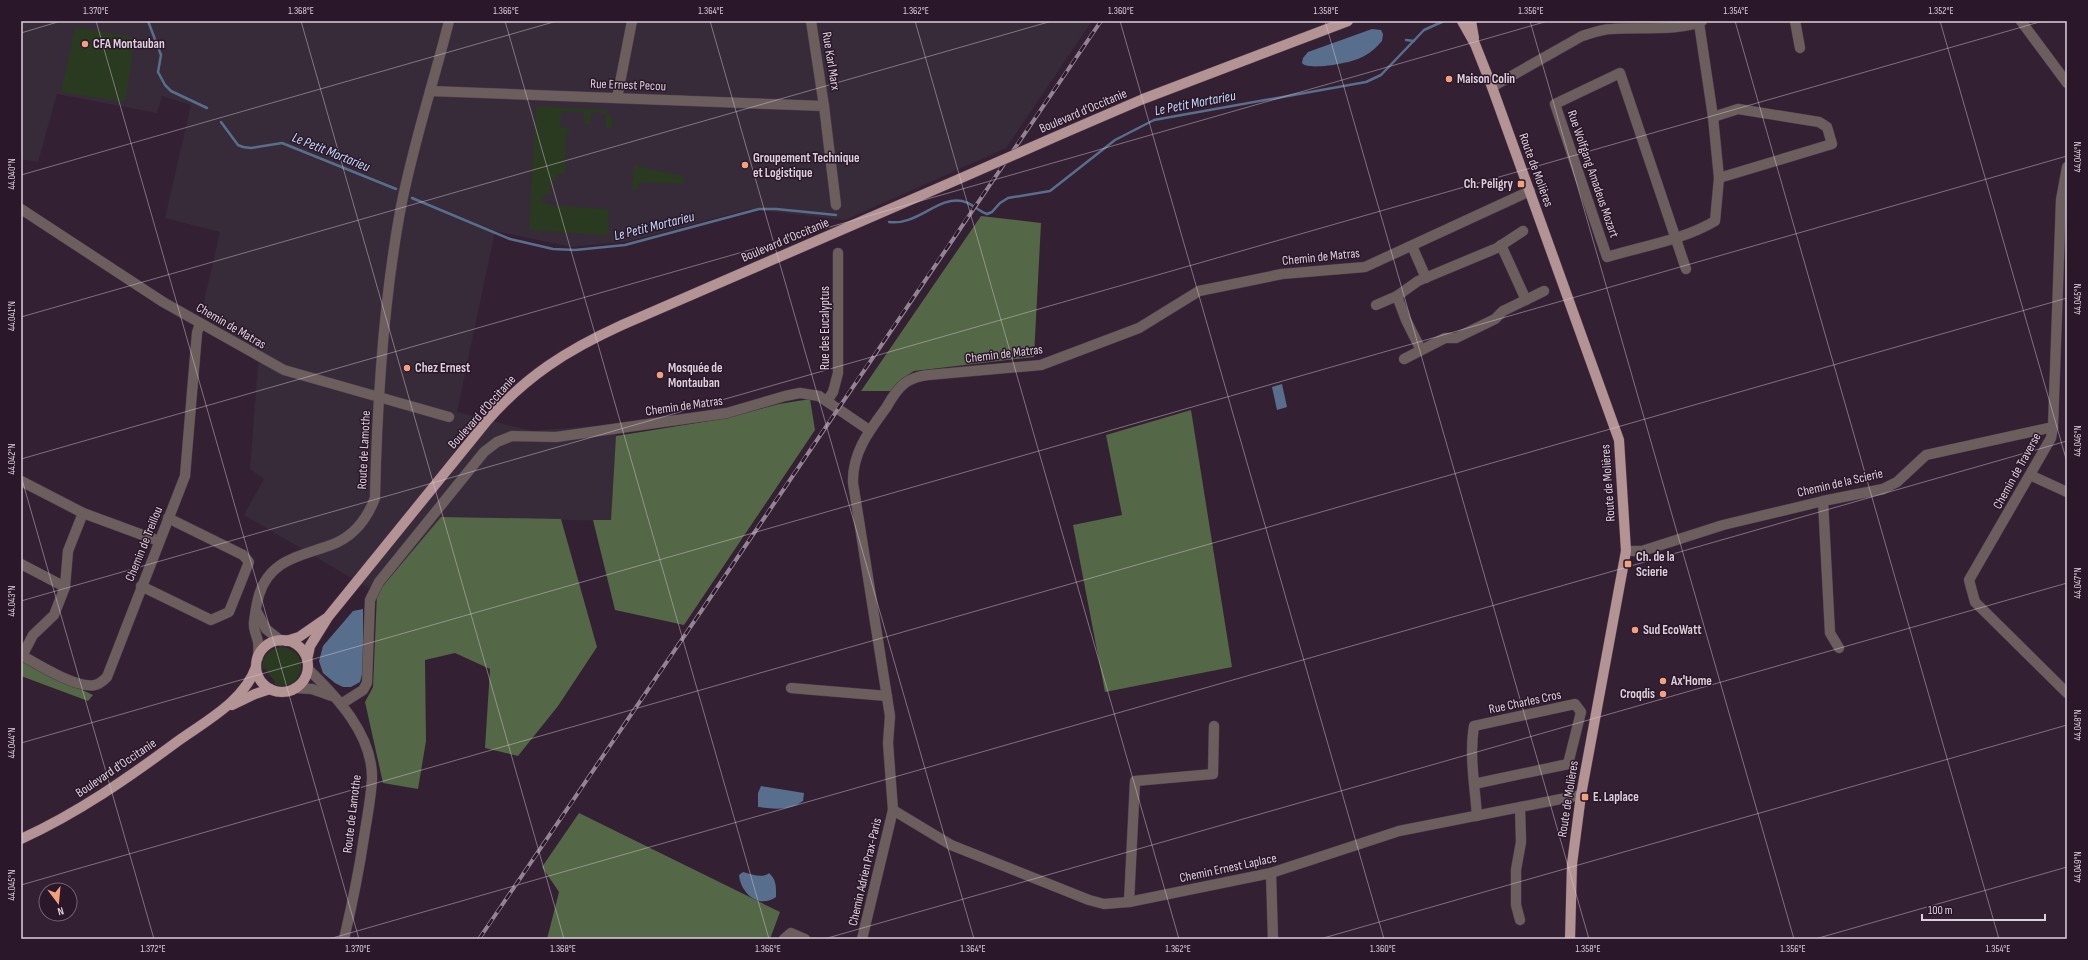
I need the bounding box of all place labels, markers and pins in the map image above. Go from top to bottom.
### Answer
place label: CFA Montauban [93,36,165,52]
marker: CFA Montauban [80,39,90,49]
place label: Maison Colin [1457,71,1515,87]
marker: Maison Colin [1444,74,1454,84]
place label: Groupement Technique et Logistique [753,150,860,181]
marker: Groupement Technique et Logistique [740,160,750,170]
place label: Ch. Peligry [1464,176,1514,192]
marker: Ch. Peligry [1516,179,1526,189]
place label: Chez Ernest [415,360,471,376]
place label: Mosquée de Montauban [668,360,723,391]
marker: Chez Ernest [402,363,412,373]
marker: Mosquée de Montauban [655,370,665,380]
place label: Ch. de la Scierie [1636,549,1675,580]
marker: Ch. de la Scierie [1623,559,1633,569]
place label: Sud EcoWatt [1643,622,1702,638]
marker: Sud EcoWatt [1630,625,1640,635]
place label: Ax'Home [1670,673,1712,689]
marker: Ax'Home [1658,676,1668,686]
place label: Croqdis [1620,686,1655,702]
marker: Croqdis [1658,689,1668,699]
place label: E. Laplace [1593,789,1639,805]
marker: E. Laplace [1580,792,1590,802]

